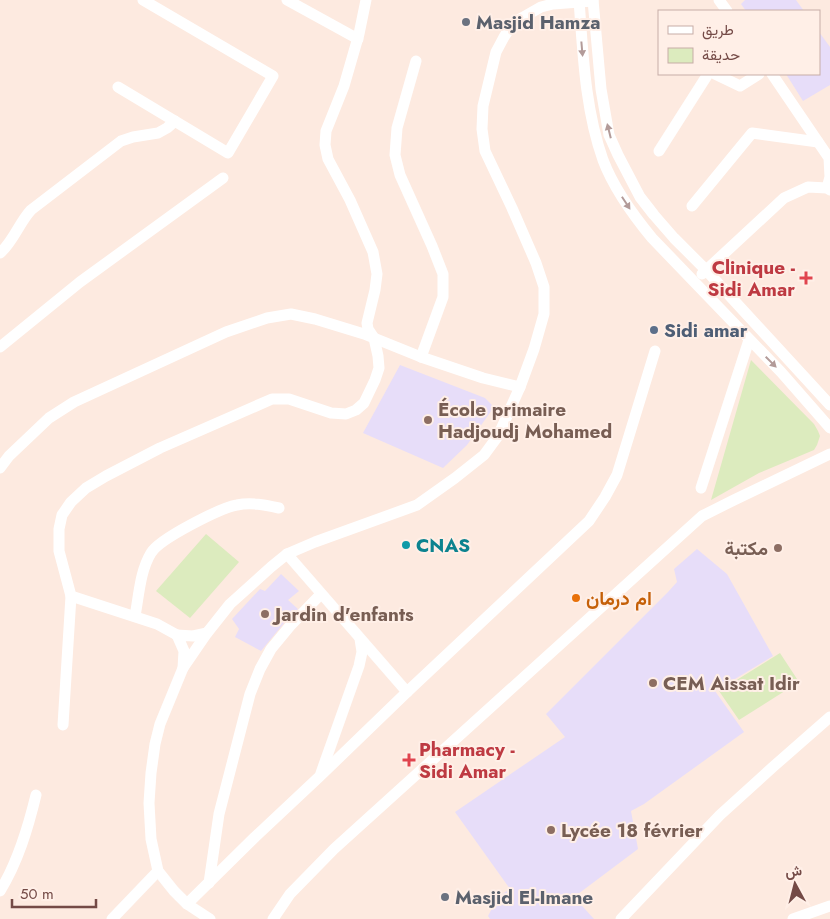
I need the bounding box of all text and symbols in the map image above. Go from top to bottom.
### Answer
place label: Masjid Hamza [476,9,601,36]
legend [658,10,820,75]
marker: Masjid Hamza [460,16,472,28]
text: طريق [702,19,734,41]
one-way arrow [579,41,587,57]
text: حديقة [702,44,740,66]
one-way arrow [605,124,613,139]
one-way arrow [621,196,631,210]
place label: Clinique - Sidi Amar [708,254,796,303]
marker: Clinique - Sidi Amar [799,271,813,285]
place label: Sidi amar [664,317,748,344]
marker: Sidi amar [648,324,660,336]
one-way arrow [764,356,776,368]
place label: École primaire Hadjoudj Mohamed [438,396,612,445]
marker: École primaire Hadjoudj Mohamed [422,414,434,426]
place label: CNAS [416,532,470,559]
place label: مكتبة [724,535,768,562]
marker: CNAS [400,539,412,551]
marker: مكتبة [772,542,784,554]
place label: ام درمان [586,585,652,612]
marker: ام درمان [570,592,582,604]
place label: Jardin d'enfants [271,601,414,628]
marker: Jardin d'enfants [259,608,271,620]
place label: CEM Aissat Idir [663,670,800,697]
marker: CEM Aissat Idir [647,677,659,689]
place label: Pharmacy - Sidi Amar [419,736,516,785]
marker: Pharmacy - Sidi Amar [403,754,415,766]
place label: Lycée 18 février [561,817,703,844]
marker: Lycée 18 février [545,824,557,836]
north arrow [770,859,820,909]
text: ش [784,860,803,882]
scale bar [12,876,96,908]
text: 50 m [20,883,54,905]
place label: Masjid El-Imane [455,884,593,911]
marker: Masjid El-Imane [439,891,451,903]

